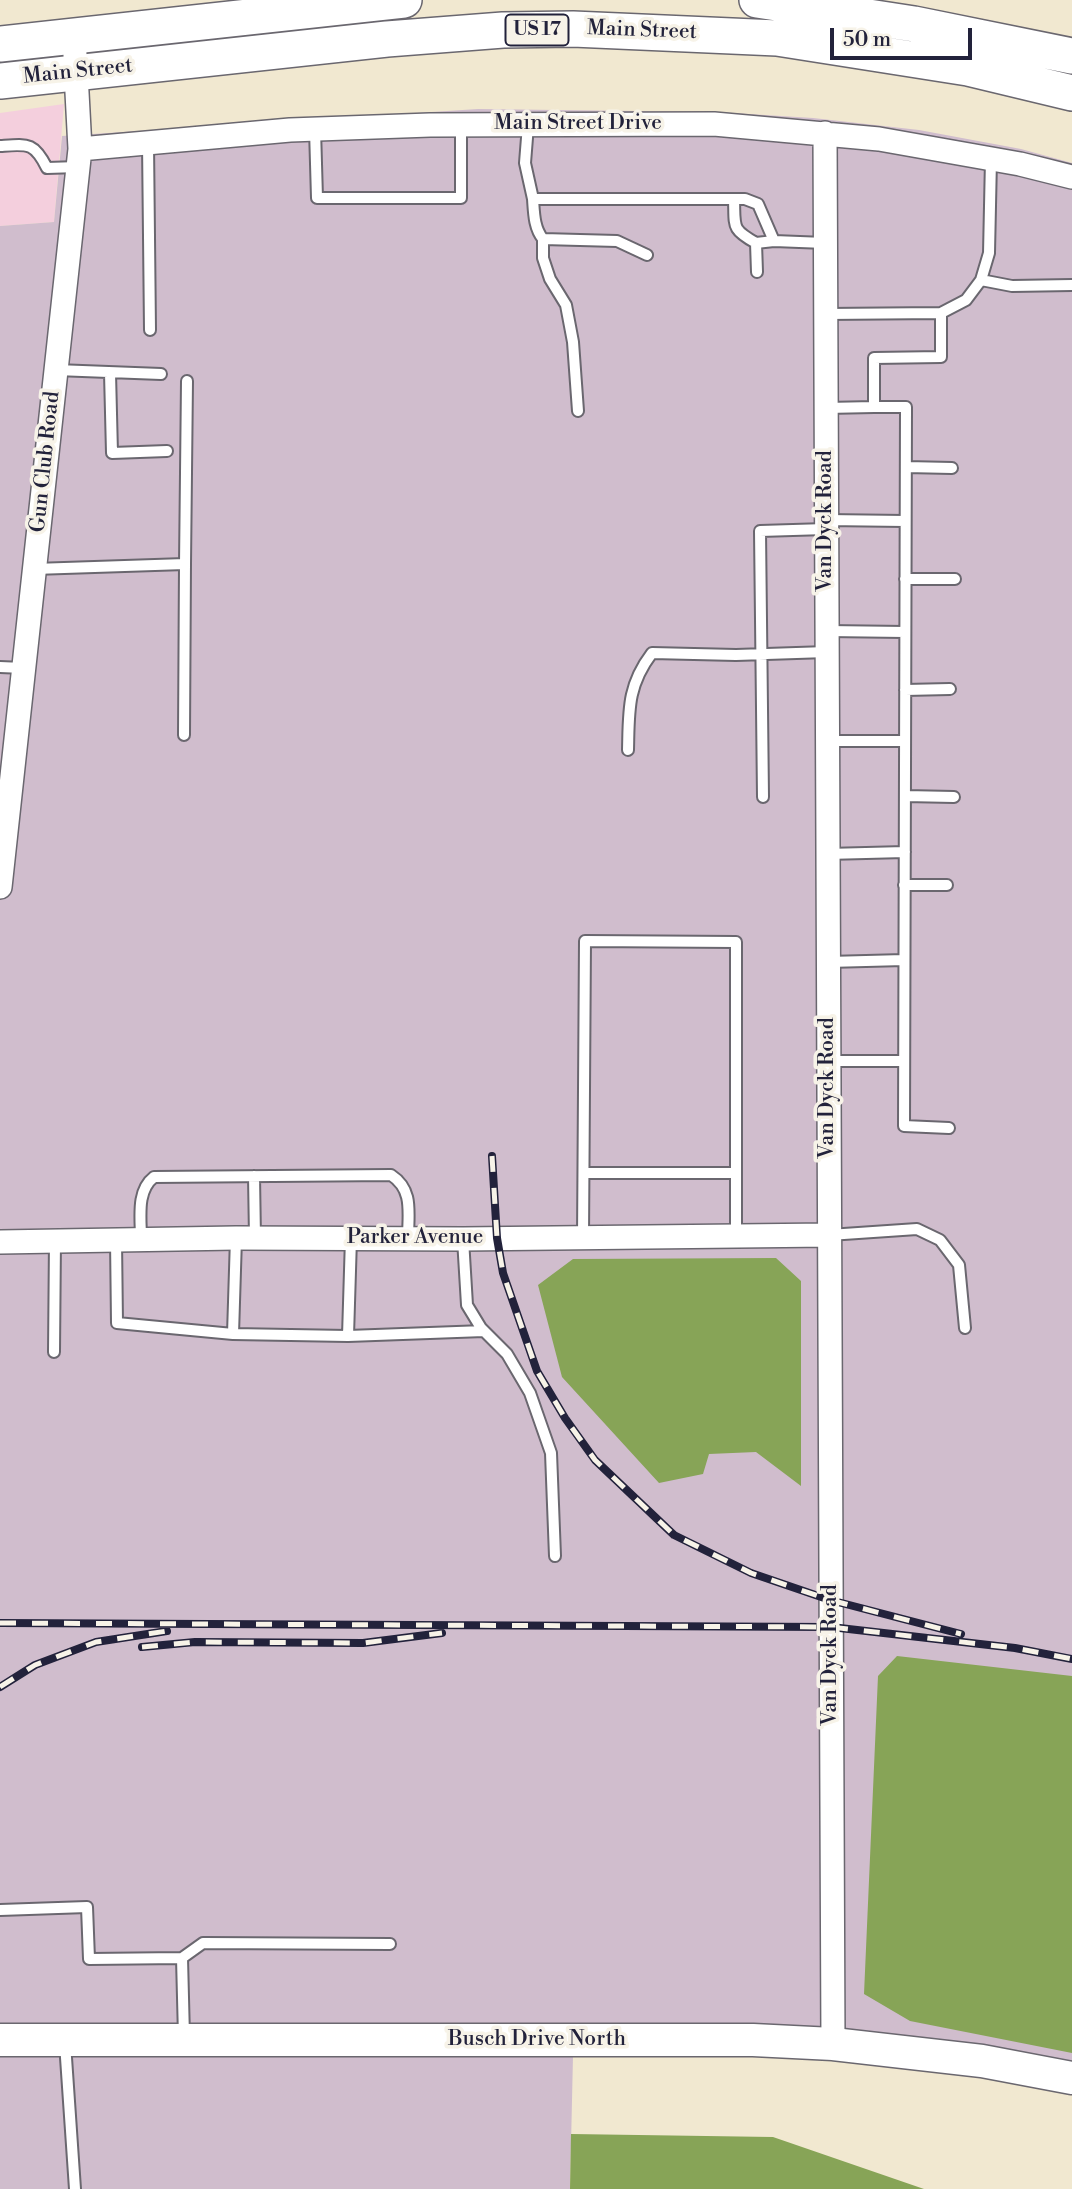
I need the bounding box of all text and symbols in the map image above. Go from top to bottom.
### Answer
road number: US 17 [505,14,568,46]
scale bar [834,14,976,58]
street label: Main Street [587,16,697,46]
text: 50 m [843,27,891,53]
street label: Main Street [22,54,134,90]
street label: Main Street Drive [494,111,662,137]
street label: Gun Club Road [26,390,66,534]
street label: Van Dyck Road [813,450,839,592]
street label: Van Dyck Road [815,1017,841,1159]
street label: Parker Avenue [347,1225,483,1251]
street label: Van Dyck Road [818,1584,844,1726]
street label: Busch Drive North [448,2027,626,2053]

